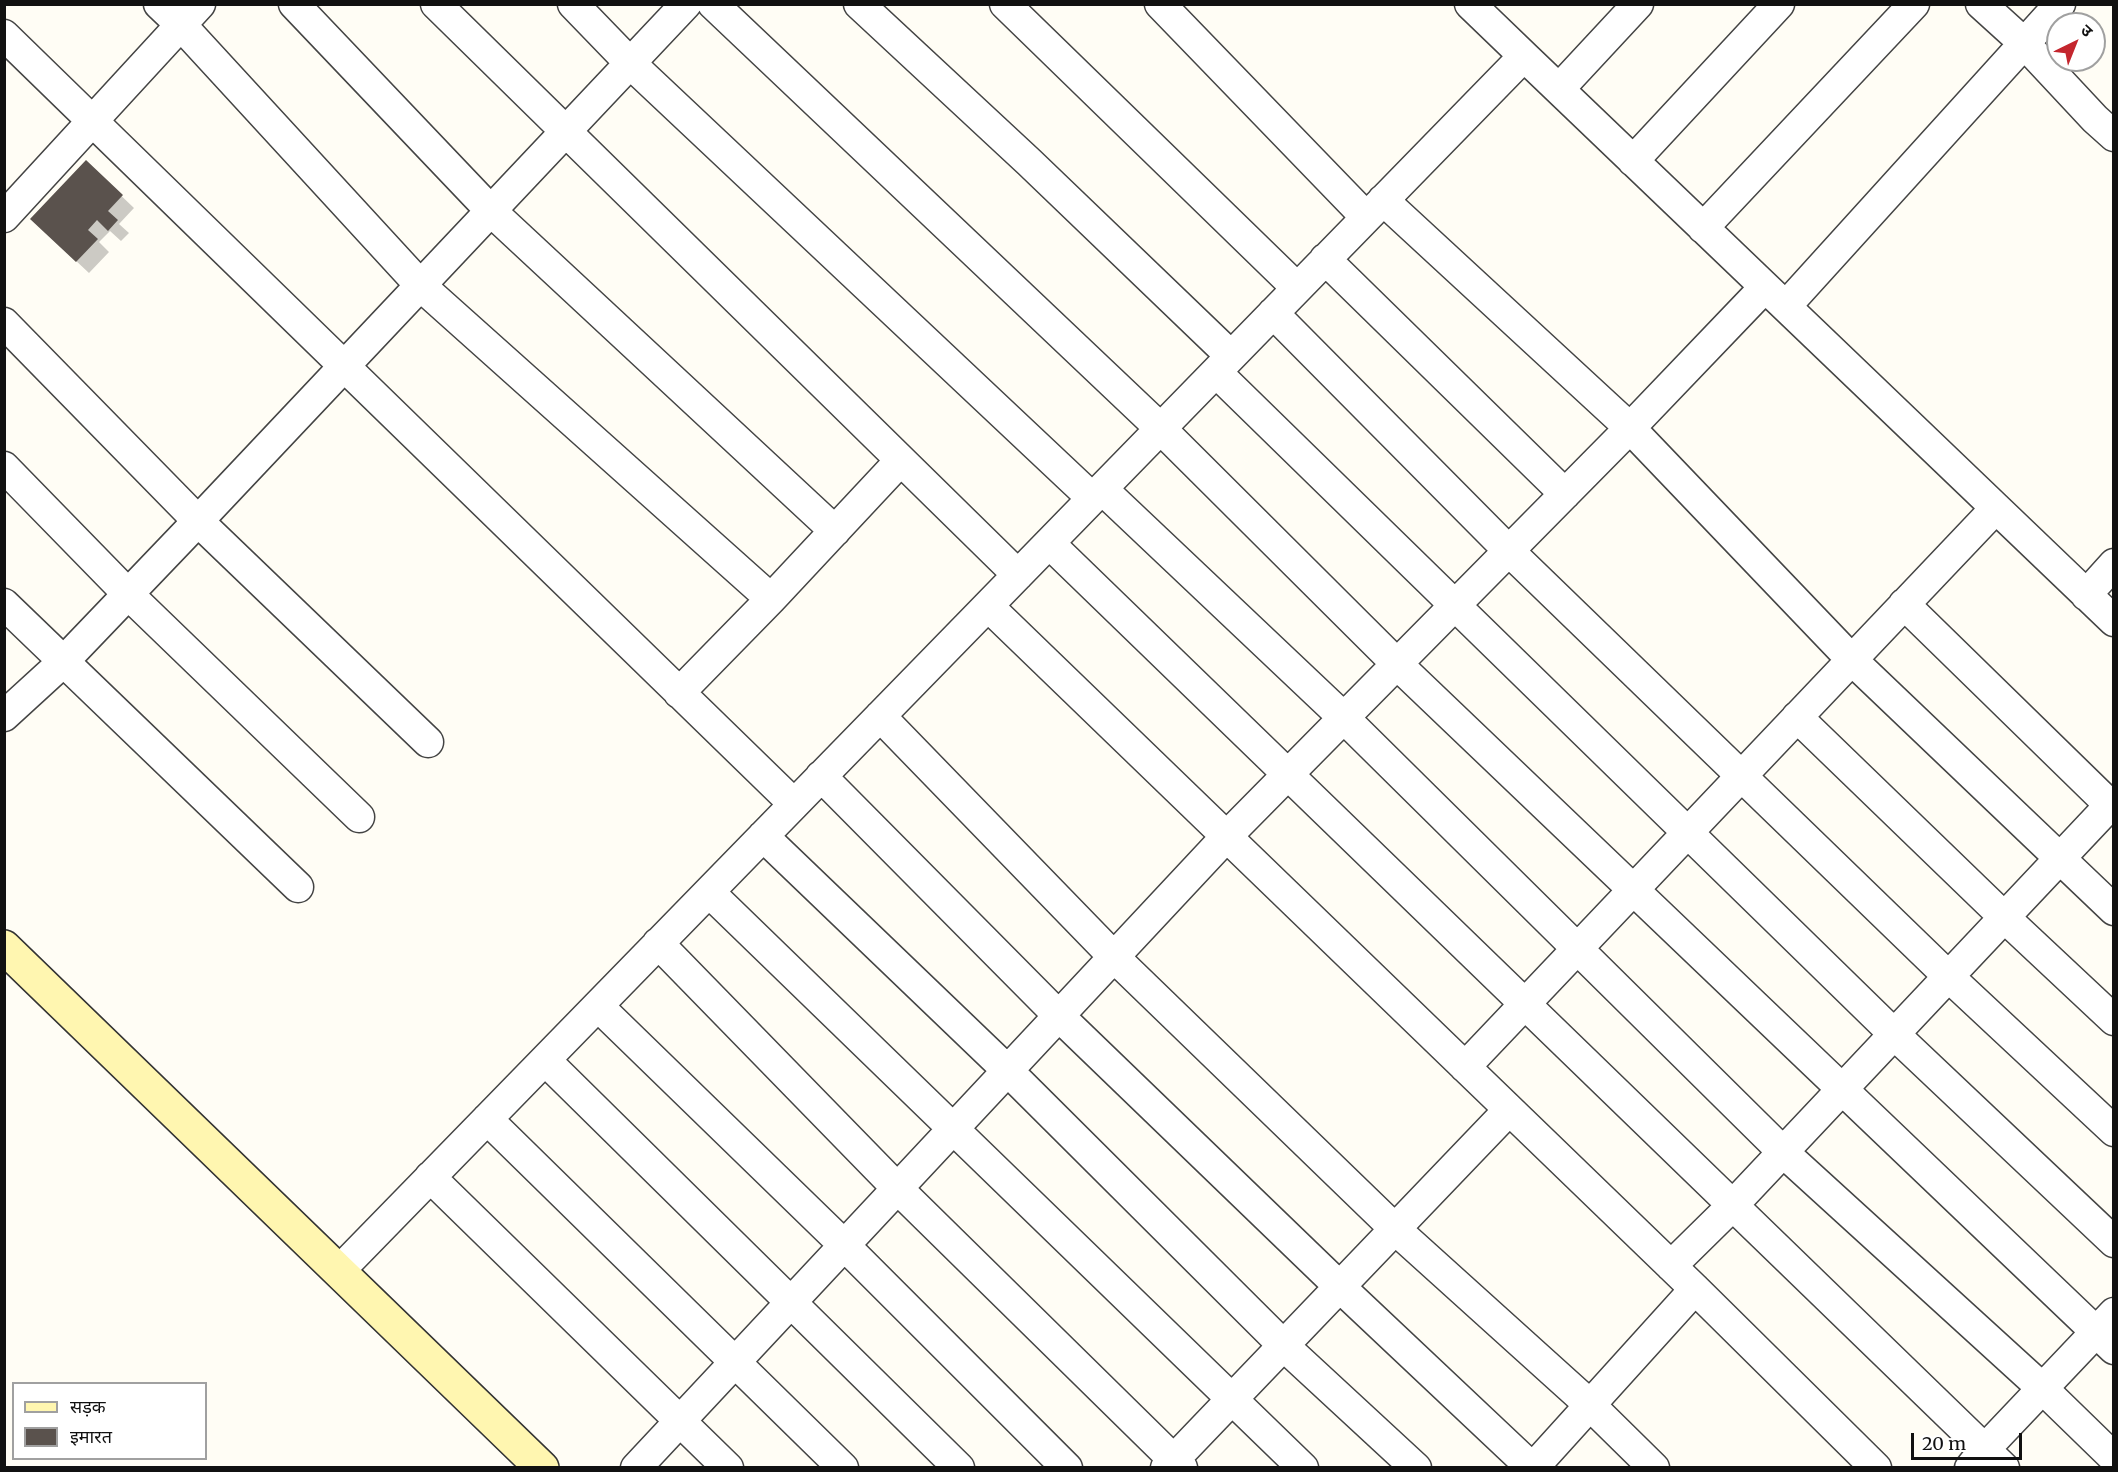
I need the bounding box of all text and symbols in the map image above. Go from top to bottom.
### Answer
north arrow [2046,12,2106,72]
text: उ [2077,20,2097,41]
legend [12,1382,207,1460]
text: सड़क [70,1395,106,1418]
scale bar [1914,1421,2025,1459]
text: इमारत [70,1425,112,1448]
text: 20 m [1922,1432,1966,1455]

